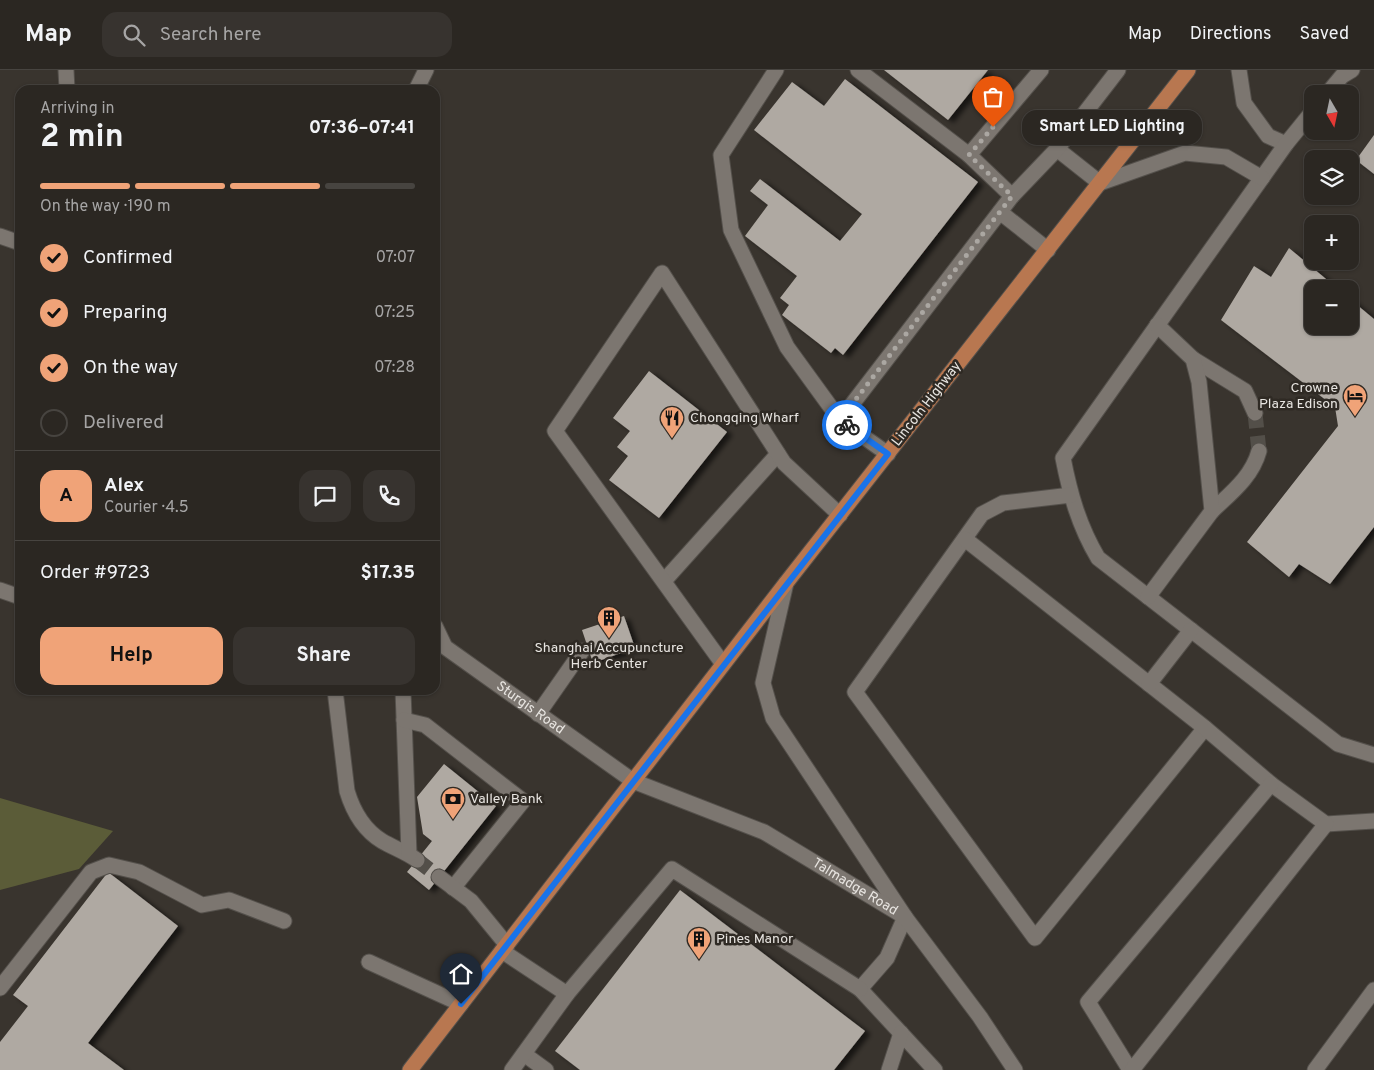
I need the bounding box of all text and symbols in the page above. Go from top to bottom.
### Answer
search box [102,12,452,57]
text: Map [25,20,72,50]
icon: search [120,21,148,49]
text: Search here [160,23,261,47]
text: Map [1128,23,1162,46]
text: Directions [1190,23,1272,46]
text: Saved [1300,23,1349,46]
pin [972,76,1014,127]
icon: bag [979,83,1007,111]
north arrow [1304,85,1359,140]
map controls [1304,85,1359,335]
text: Arriving in [40,99,115,119]
callout: Smart LED Lighting [1023,110,1203,144]
text: 07:36–07:41 [309,116,415,140]
text: Smart LED Lighting [1039,117,1185,137]
text: 2 min [40,118,124,158]
button: layers [1304,150,1359,205]
text: On the way · 190 m [40,197,170,217]
button: + [1304,215,1359,270]
icon: check [40,244,68,272]
text: Confirmed [83,246,173,270]
text: 07:07 [376,248,415,268]
button: − [1304,280,1359,335]
icon: check [40,299,68,327]
text: Preparing [83,301,167,325]
text: 07:25 [374,303,415,323]
icon: check [40,354,68,382]
text: On the way [83,356,178,380]
text: 07:28 [374,358,415,378]
street label: Lincoln Highway [889,358,965,450]
place label: Crowne Plaza Edison [1259,380,1338,413]
hotel icon: Crowne Plaza Edison [1342,383,1368,417]
courier [822,400,872,450]
restaurant icon: Chongqing Wharf [659,405,685,439]
place label: Chongqing Wharf [690,410,799,427]
text: Delivered [83,411,164,435]
icon: bike [833,411,861,439]
button: chat [299,470,351,522]
button: phone [363,470,415,522]
text: Alex [104,474,144,498]
text: A [59,484,73,508]
text: Courier · 4.5 [104,498,189,518]
text: Order #9723 [40,561,150,585]
text: $17.35 [361,561,415,585]
building icon: Shanghai Accupuncture Herb Center [596,605,622,639]
button: Help [40,627,223,685]
button: Share [233,627,415,685]
place label: Shanghai Accupuncture Herb Center [534,640,684,673]
street label: Sturgis Road [493,678,568,738]
bank icon: Valley Bank [440,786,466,820]
place label: Valley Bank [470,791,543,808]
street label: Talmadge Road [809,855,901,919]
building icon: Pines Manor [686,926,712,960]
place label: Pines Manor [716,931,794,948]
pin [440,953,482,1004]
icon: home [447,960,475,988]

